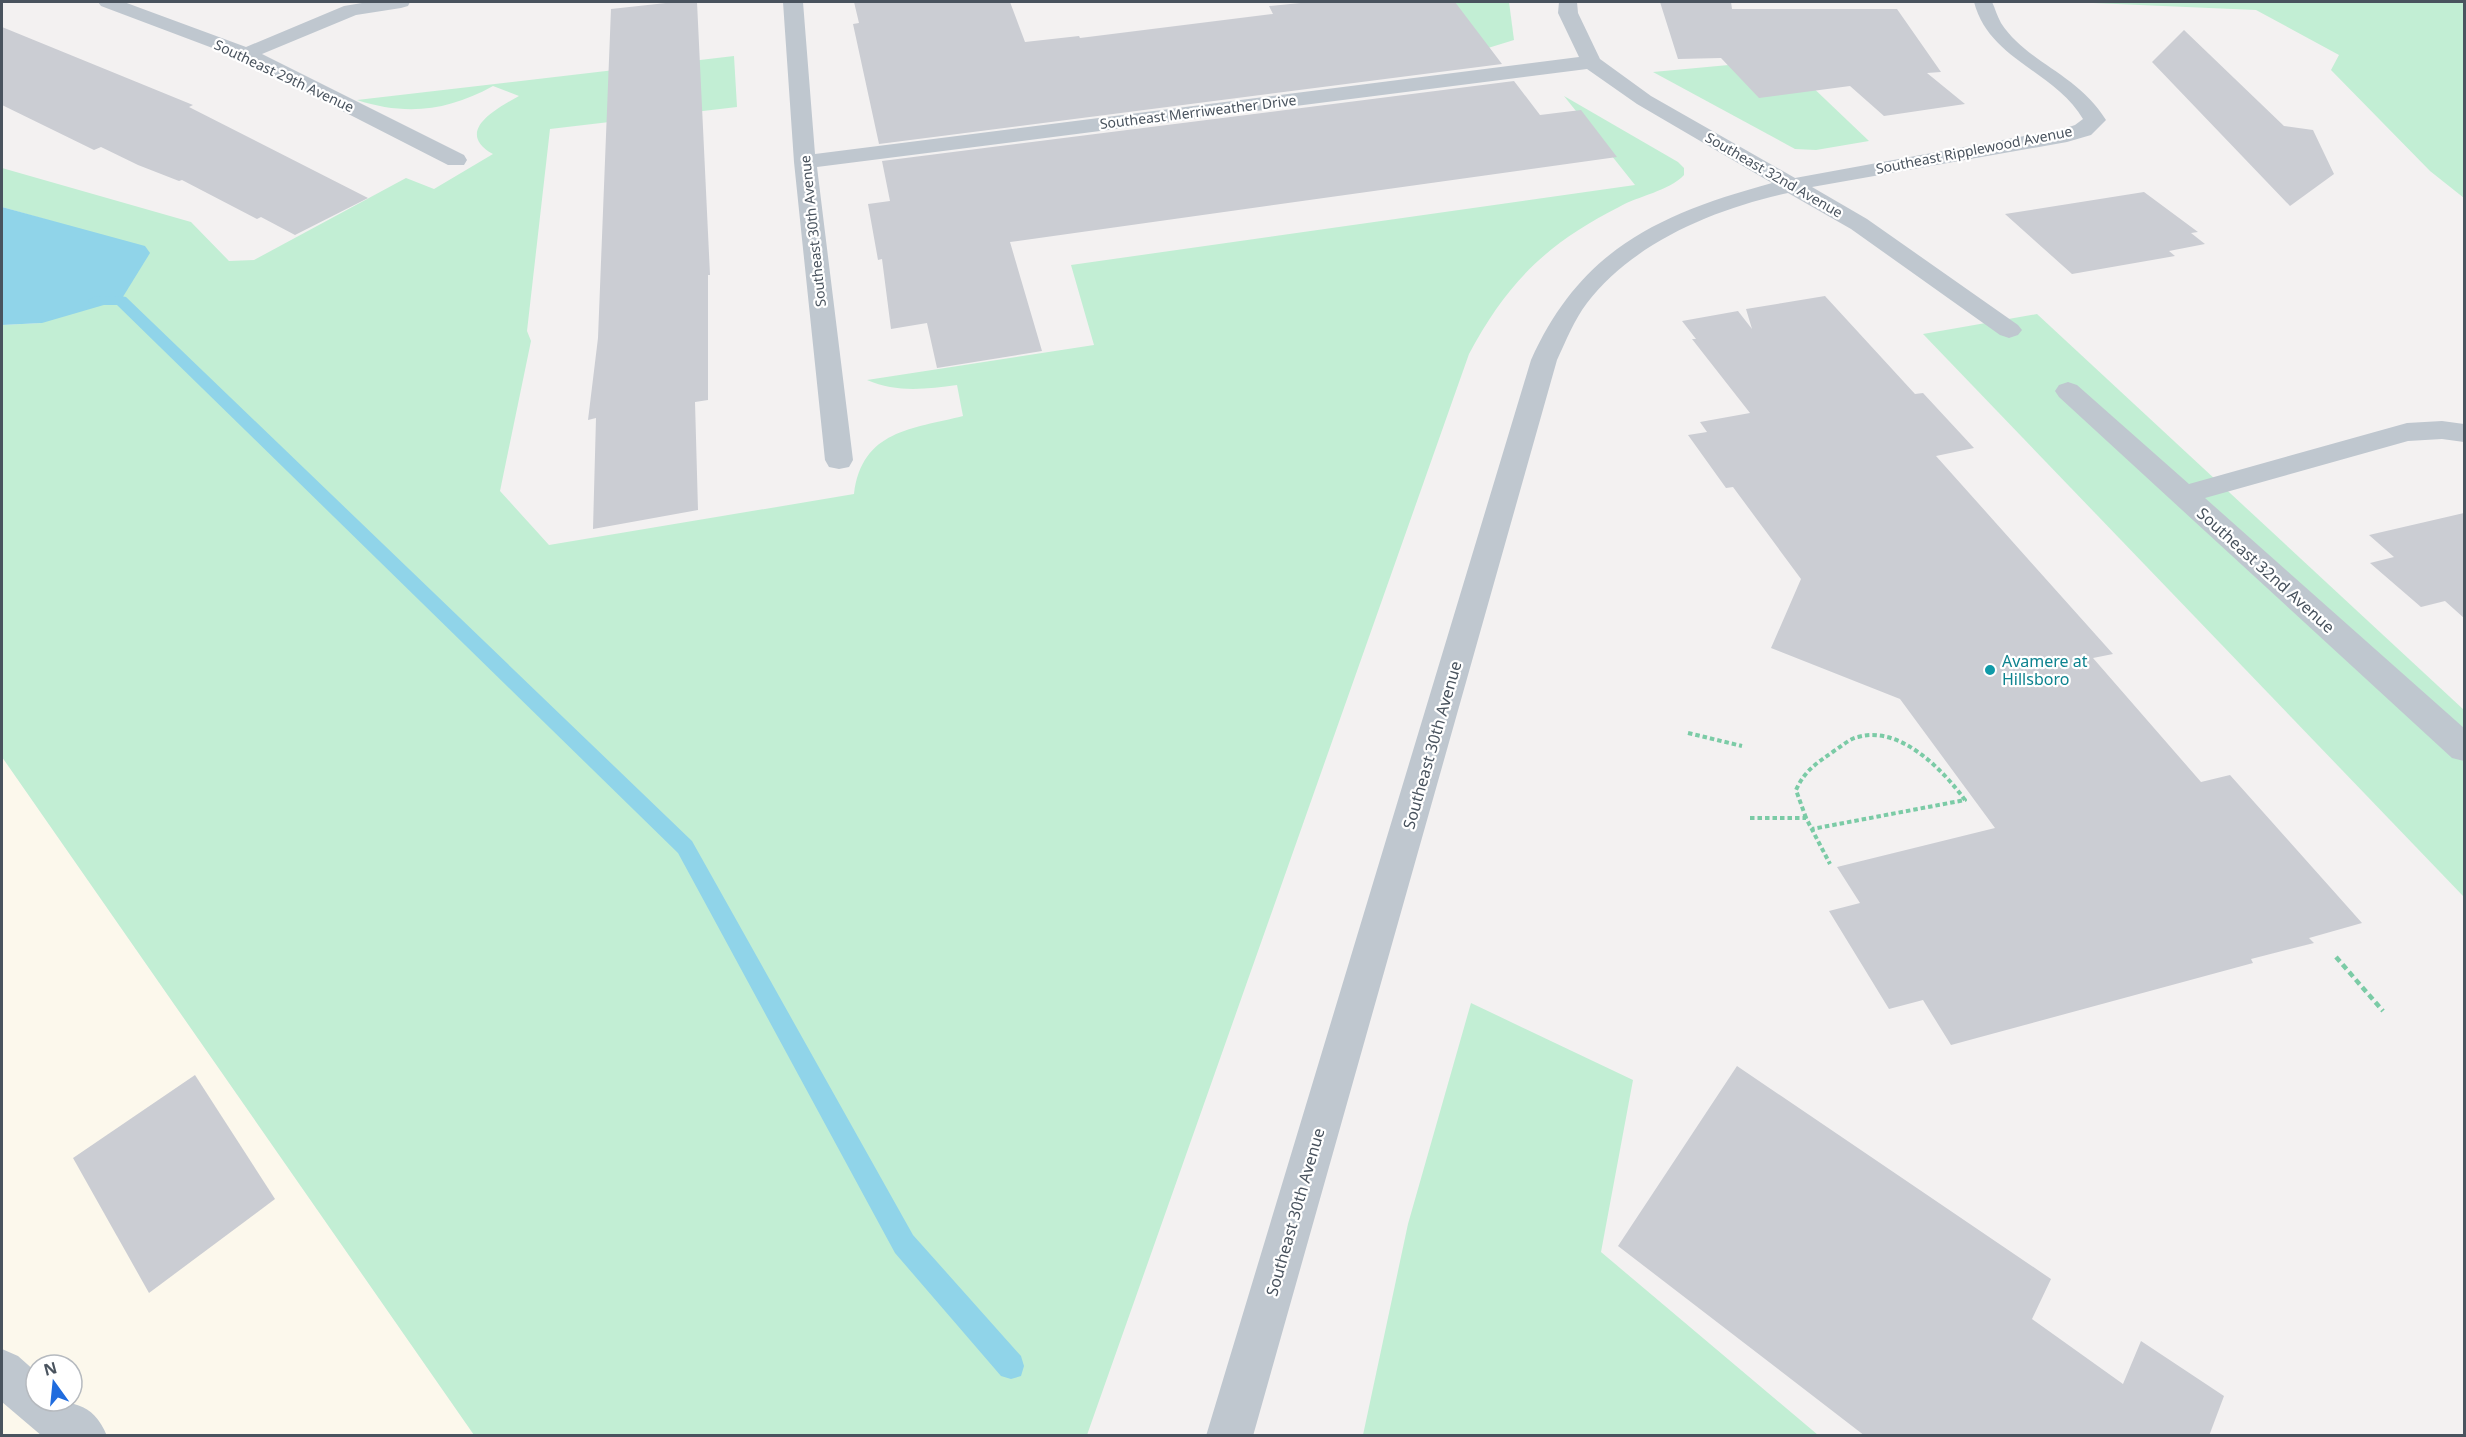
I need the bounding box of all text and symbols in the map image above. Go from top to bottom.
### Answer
street label: Southeast 29th Avenue [211,35,357,116]
street label: Southeast Merriweather Drive [1099,90,1297,133]
street label: Southeast Ripplewood Avenue [1874,121,2074,178]
street label: Southeast 32nd Avenue [1702,127,1847,222]
street label: Southeast 30th Avenue [795,154,830,308]
street label: Southeast 32nd Avenue [2193,502,2339,638]
place label: Avamere at Hillsboro [2002,650,2088,690]
street label: Southeast 30th Avenue [1397,658,1467,832]
marker: Avamere at Hillsboro [1983,663,1997,677]
street label: Southeast 30th Avenue [1260,1125,1330,1299]
north arrow [24,1353,84,1413]
text: N [41,1356,59,1381]

